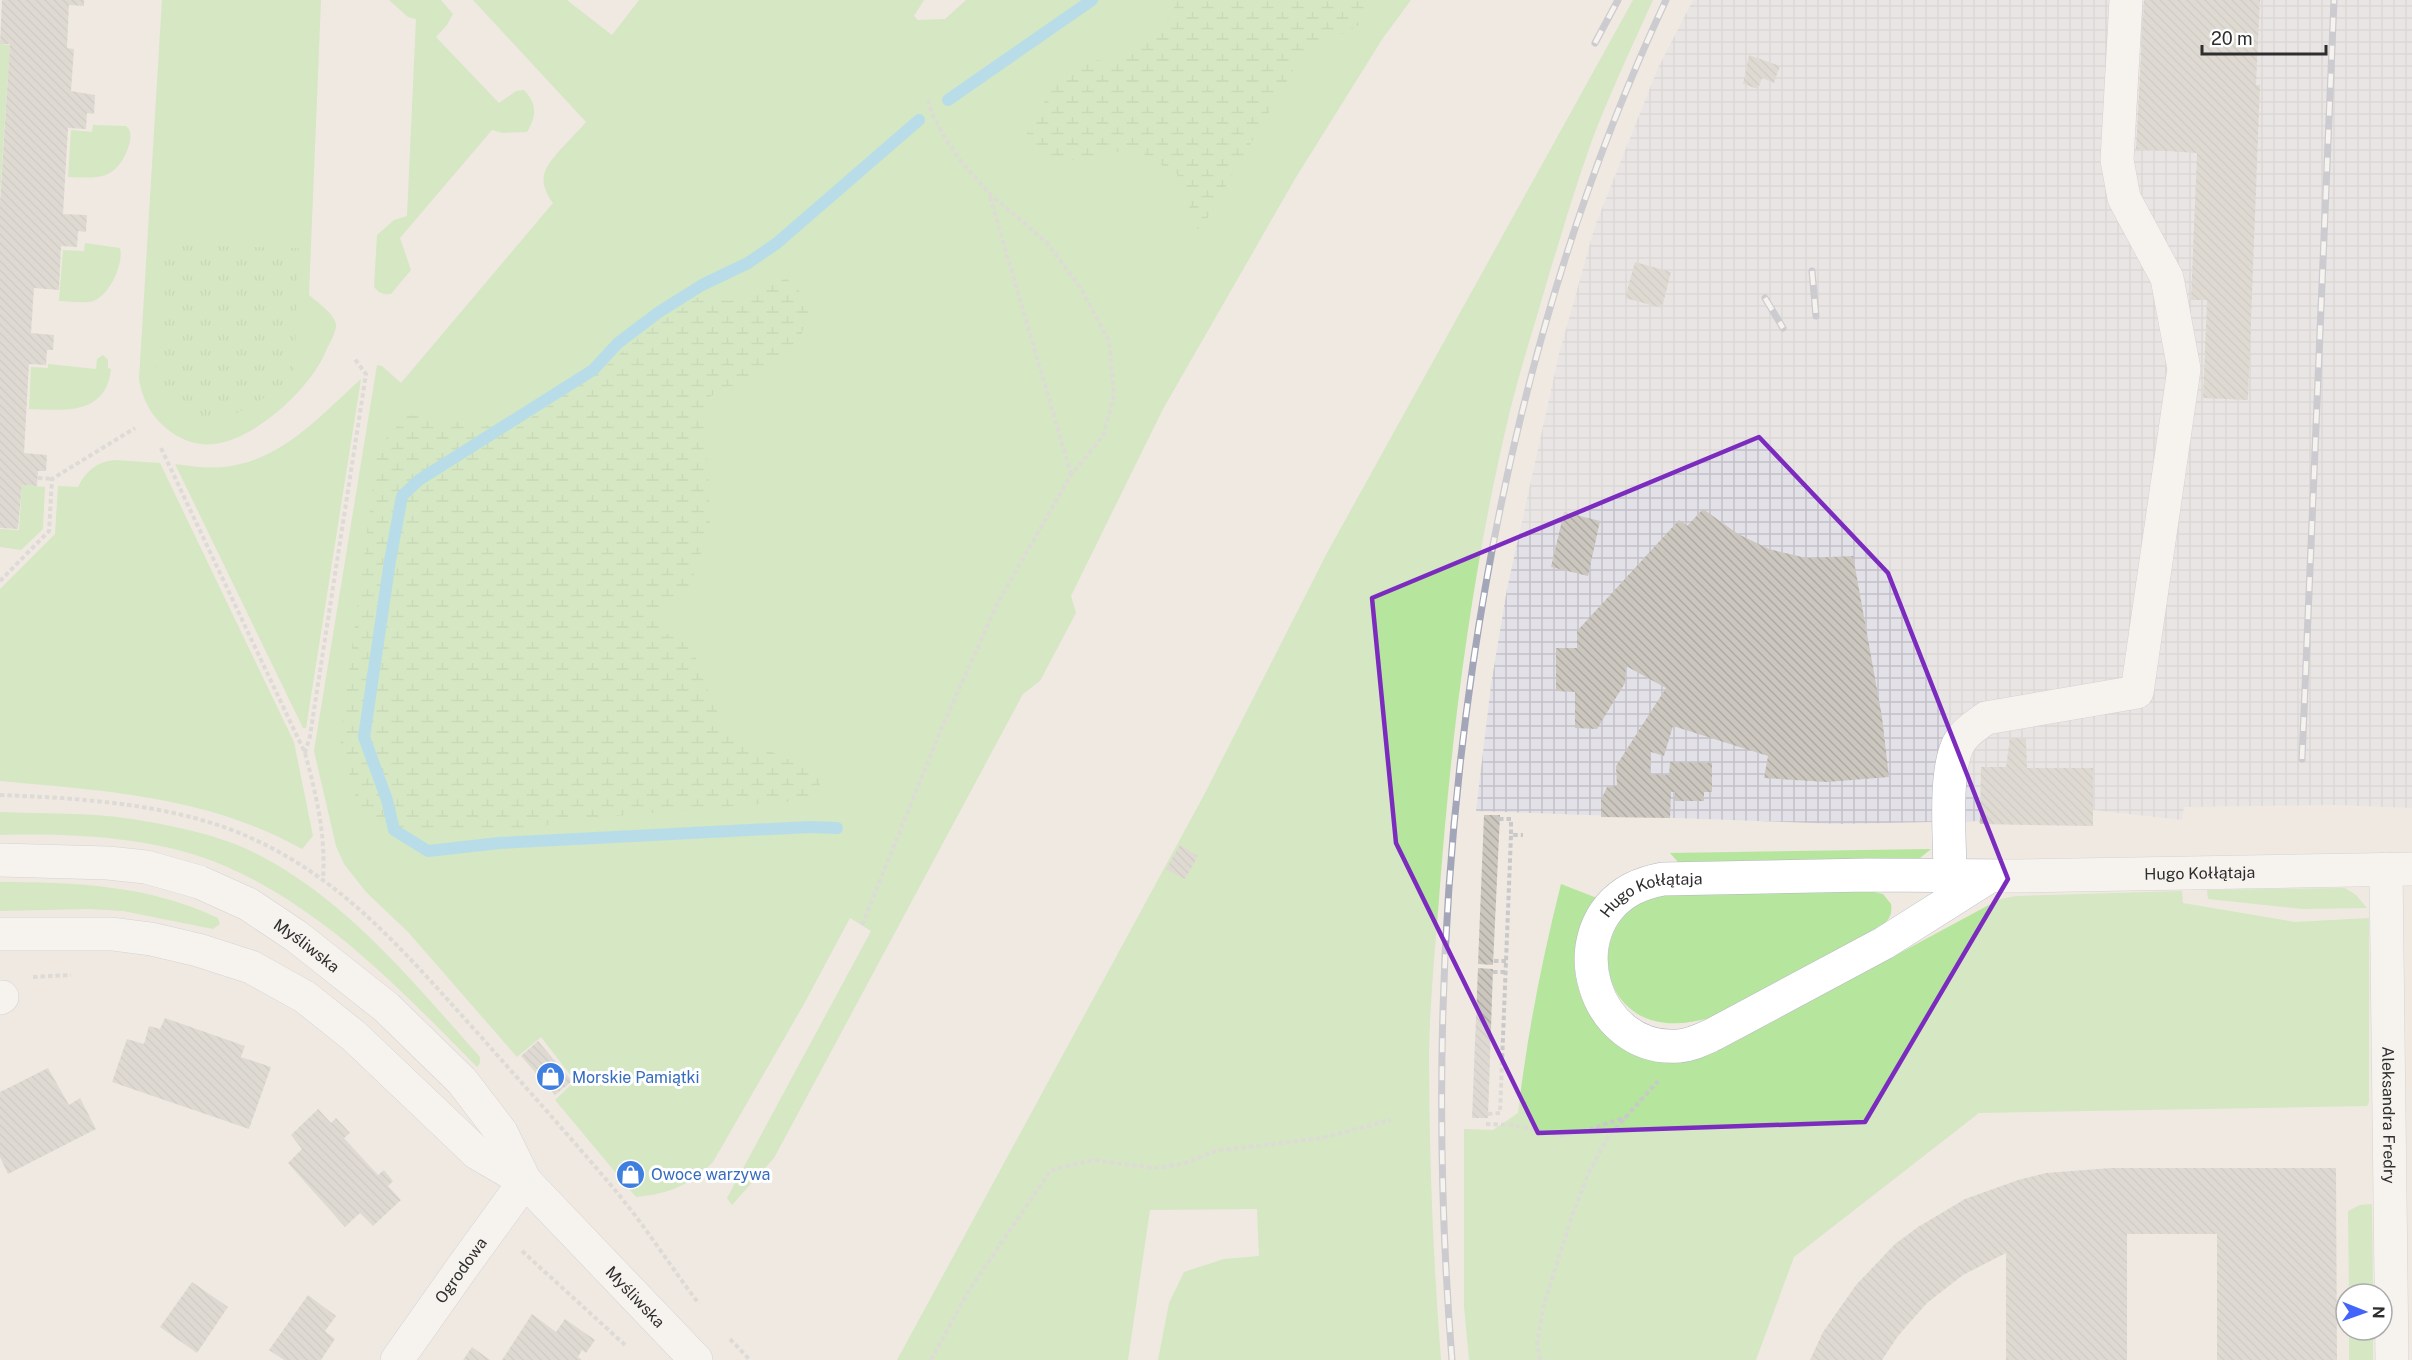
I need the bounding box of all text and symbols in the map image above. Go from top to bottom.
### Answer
scale bar [2202,18,2326,56]
text: 20 m [2211,28,2253,49]
street label: Hugo Kołłątaja [2144,862,2255,883]
street label: Hugo Kołłątaja [1596,869,1703,921]
street label: Myśliwska [270,915,344,976]
street label: Aleksandra Fredry [2379,1046,2399,1184]
shop icon: Morskie Pamiątki [535,1061,567,1093]
place label: Morskie Pamiątki [572,1068,700,1087]
shop icon: Owoce warzywa [614,1158,646,1190]
place label: Owoce warzywa [651,1165,770,1184]
street label: Ogrodowa [431,1234,490,1307]
street label: Myśliwska [602,1262,669,1331]
north arrow [2334,1282,2394,1342]
text: N [2369,1306,2388,1319]

